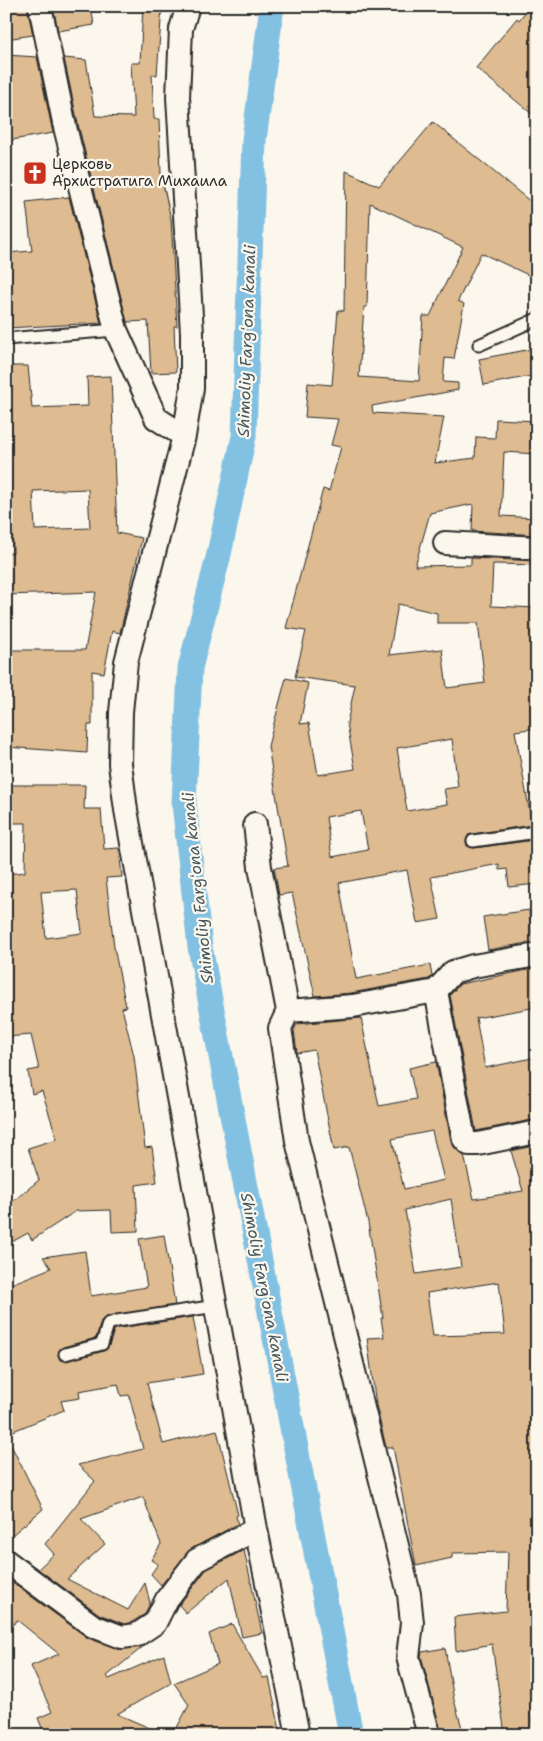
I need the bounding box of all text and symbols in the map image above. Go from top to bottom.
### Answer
place label: Церковь Архистратига Михаила [52,154,228,191]
church icon: Церковь Архистратига Михаила [22,160,48,186]
water label: Shimoliy Fargʻona kanali [233,244,260,438]
water label: Shimoliy Fargʻona kanali [177,791,218,985]
water label: Shimoliy Fargʻona kanali [236,1191,293,1384]

